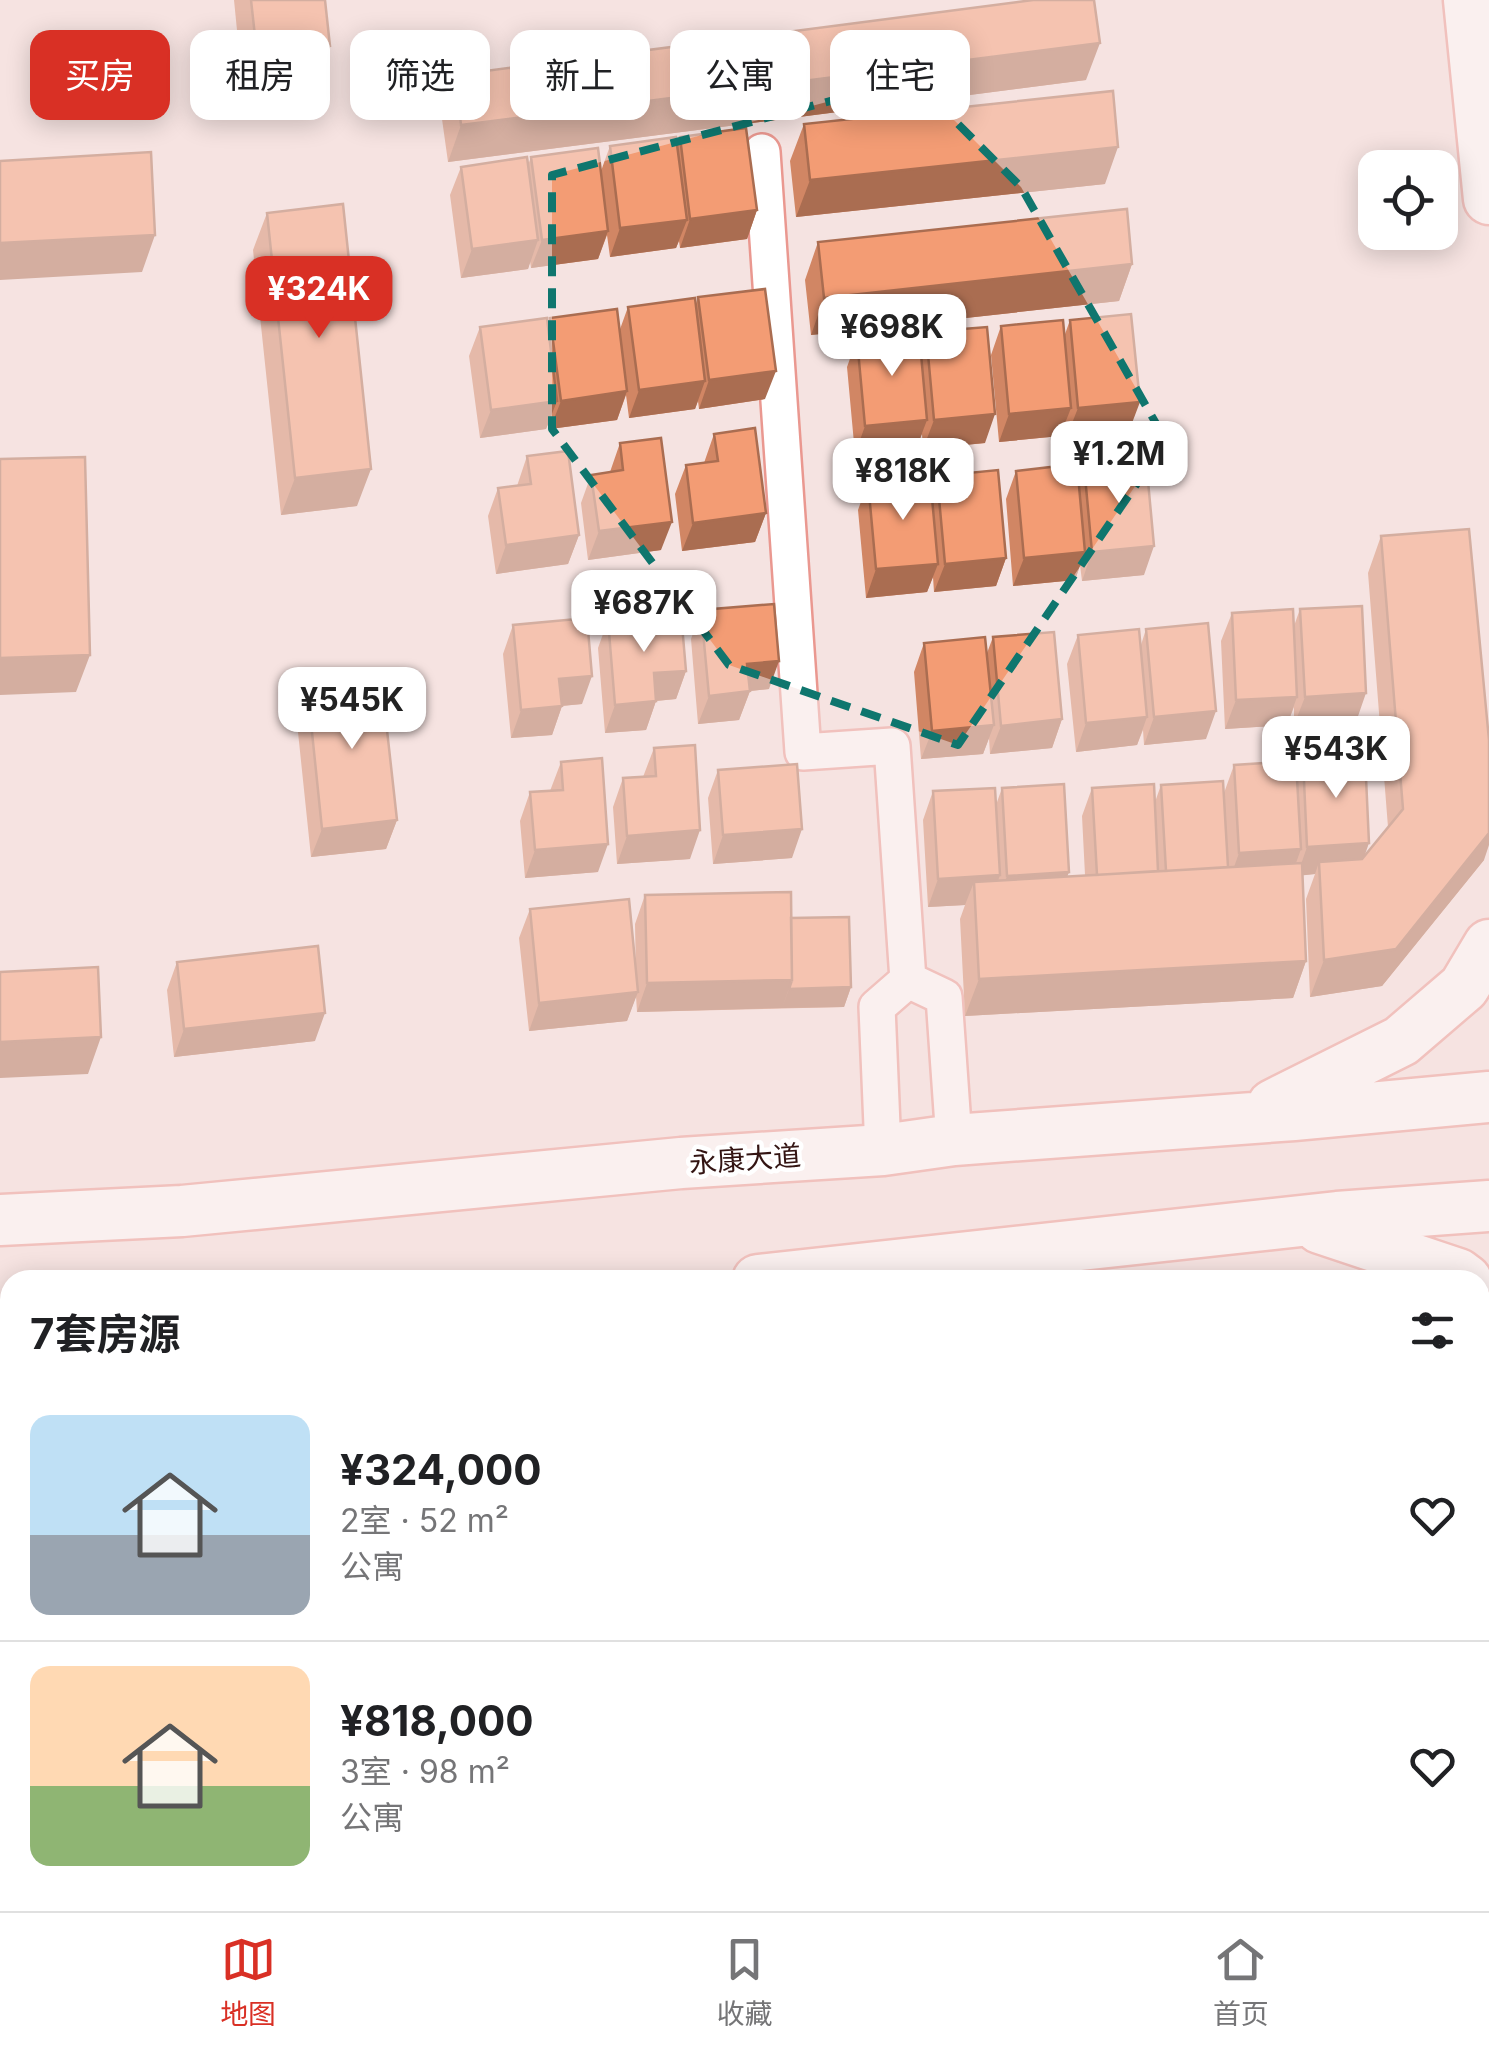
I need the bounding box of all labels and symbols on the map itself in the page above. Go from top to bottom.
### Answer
pin: ¥324K [249,256,389,341]
pin: ¥698K [822,294,962,379]
pin: ¥1.2M [1049,421,1189,506]
pin: ¥818K [833,438,973,523]
pin: ¥687K [574,570,714,655]
pin: ¥545K [282,667,422,752]
pin: ¥543K [1266,716,1406,801]
street label: 永康大道 [688,1138,802,1180]

